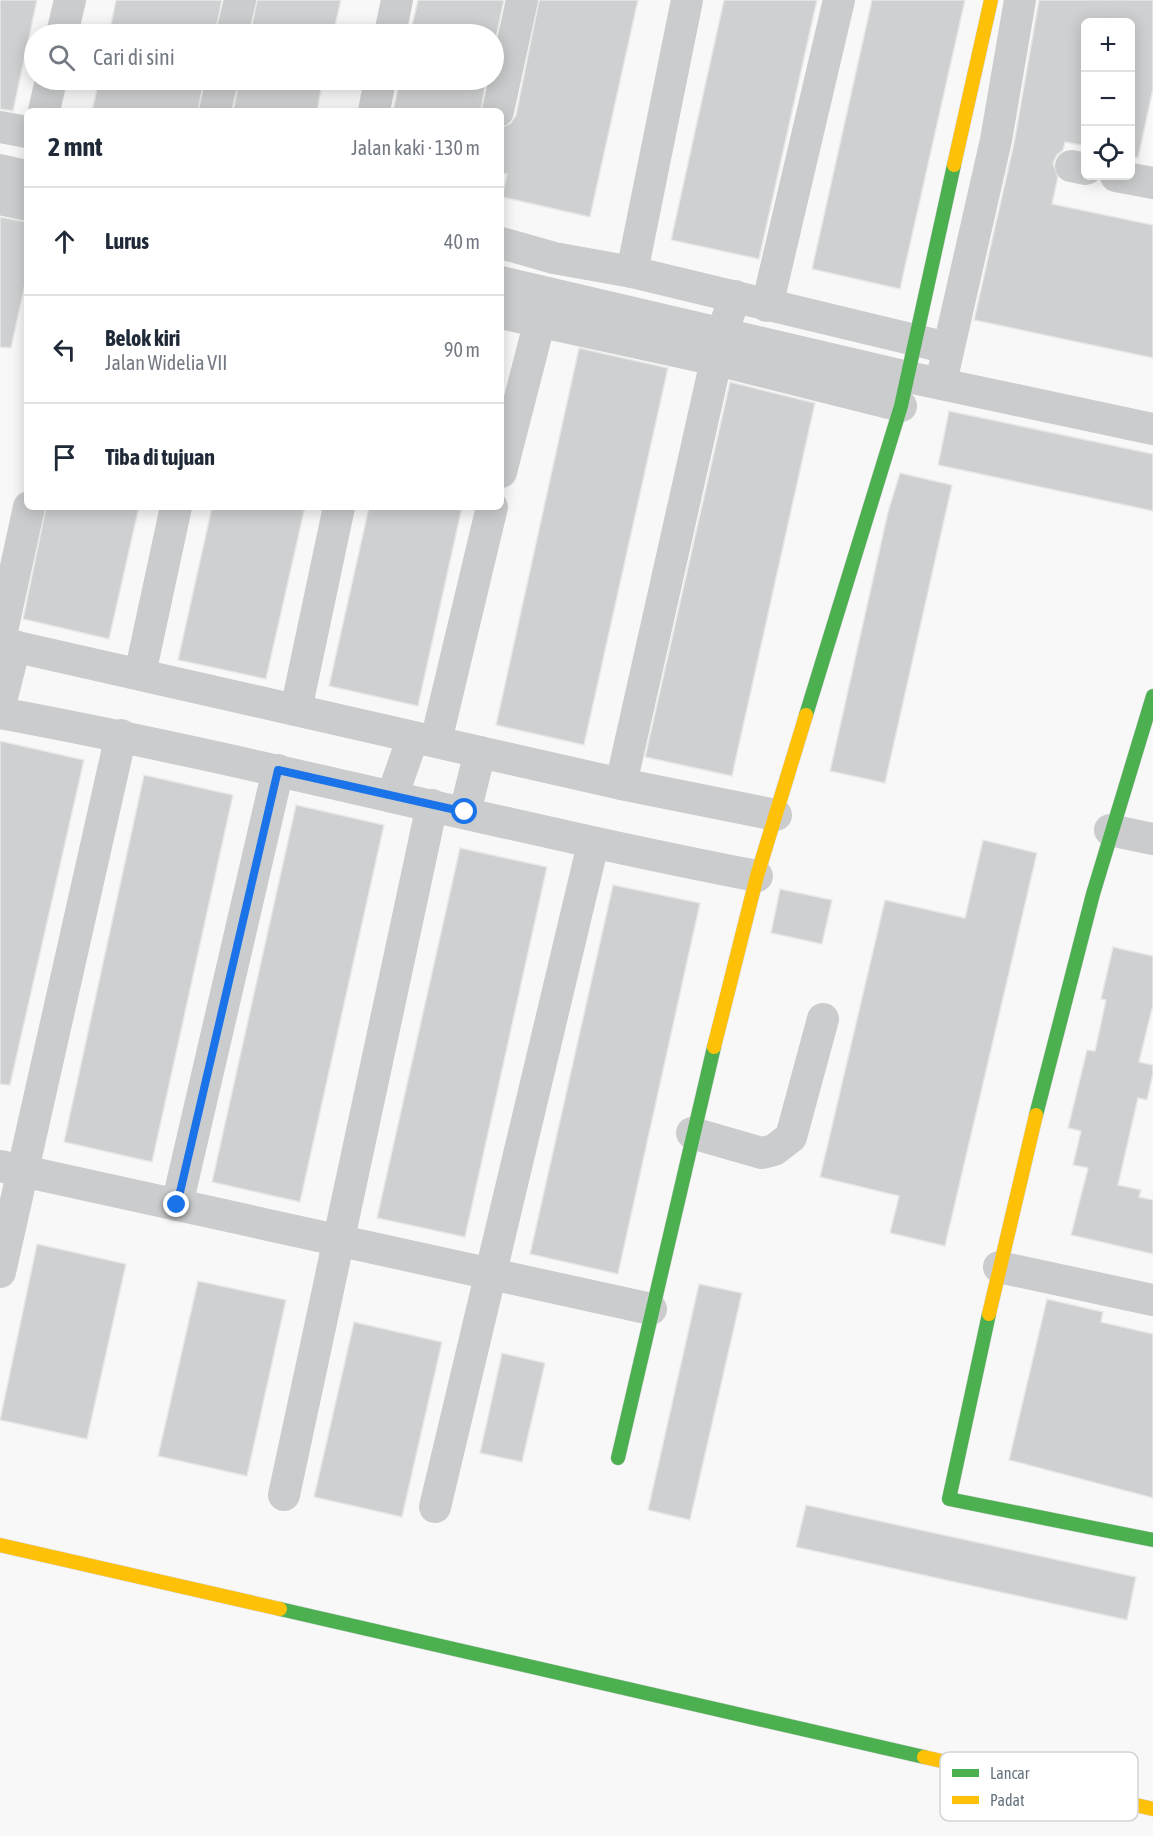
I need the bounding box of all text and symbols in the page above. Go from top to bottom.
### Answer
map controls [1081,18,1135,180]
button: + [1081,18,1135,72]
search box [24,24,504,90]
icon: search [45,41,78,74]
text: Cari di sini [93,44,175,70]
button: − [1081,72,1135,126]
button: locate [1081,126,1135,180]
text: 2 mnt [48,132,103,162]
text: Jalan kaki · 130 m [351,136,480,159]
icon: ahead [48,225,81,258]
text: Lurus [105,228,149,254]
text: 40 m [444,230,480,253]
text: Belok kiri [105,325,180,351]
icon: left [48,333,81,366]
text: 90 m [444,338,480,361]
text: Jalan Widelia VII [105,351,227,374]
icon: arrive [48,441,81,474]
text: Tiba di tujuan [105,444,215,470]
route start [451,798,477,824]
route end [163,1191,189,1217]
legend [940,1752,1138,1821]
text: Lancar [990,1764,1030,1782]
text: Padat [990,1791,1025,1809]

